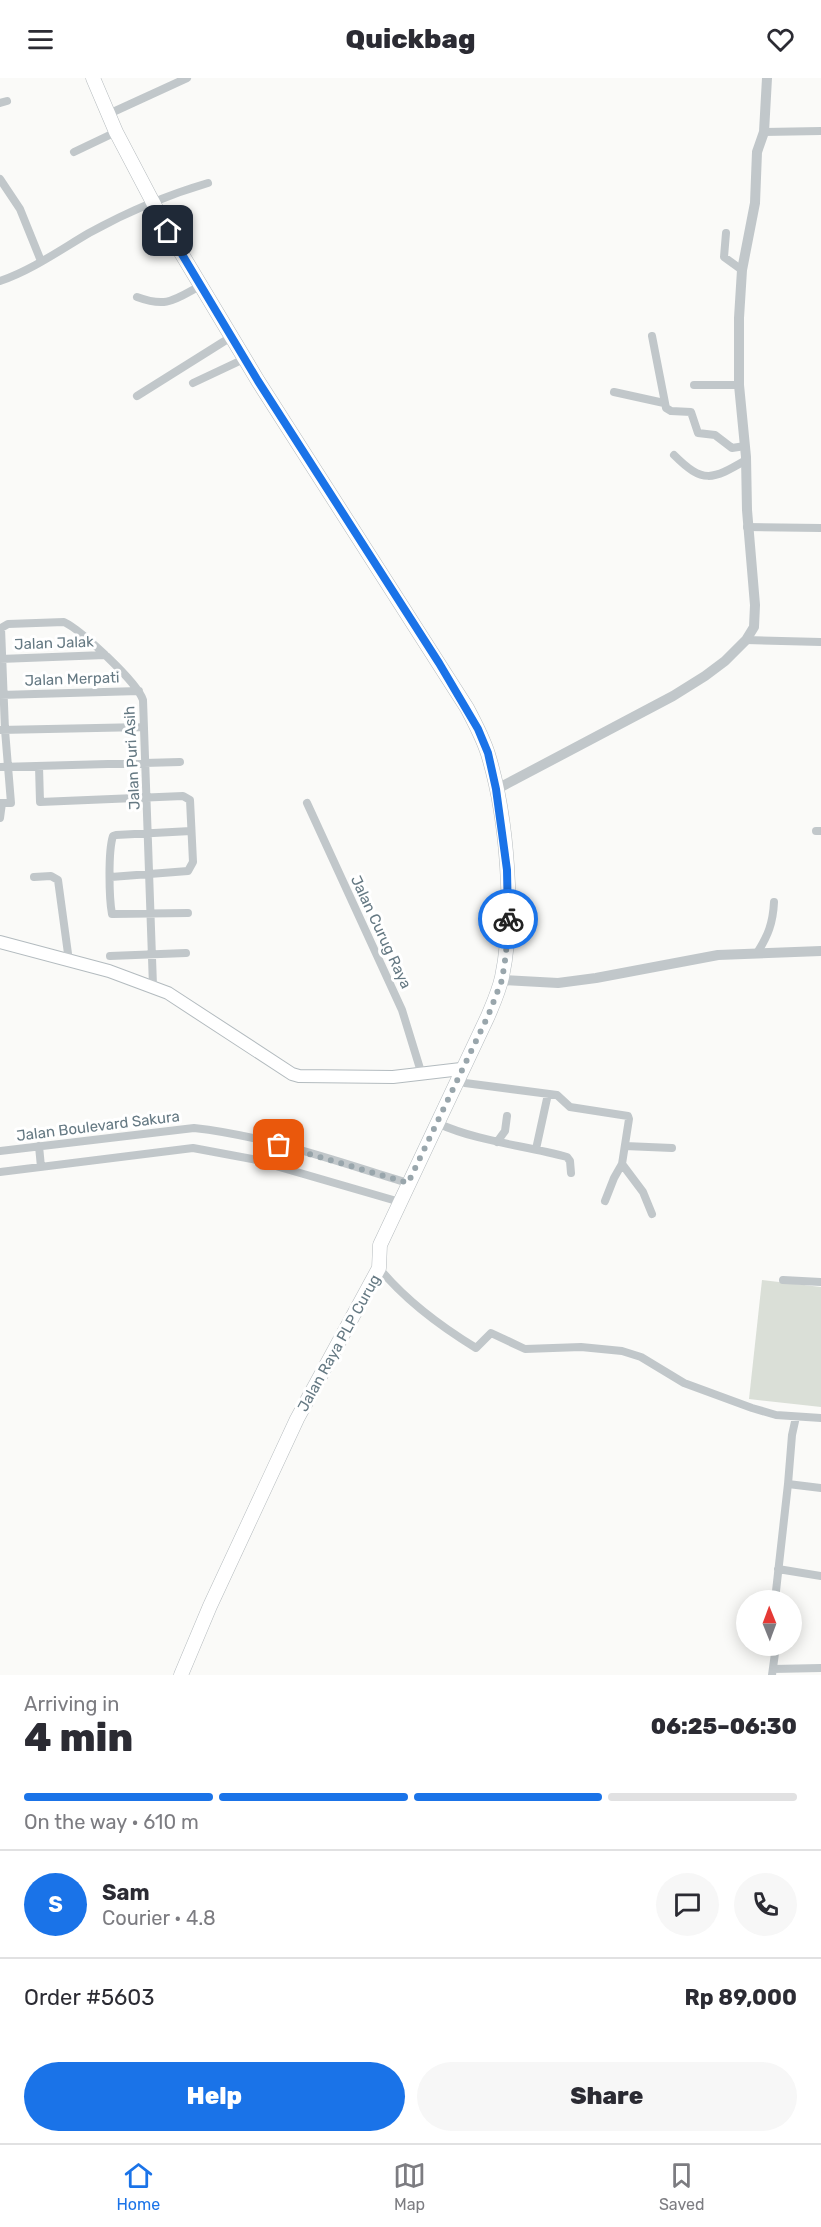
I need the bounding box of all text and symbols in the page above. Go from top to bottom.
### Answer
icon: menu [24,23,57,56]
text: Quickbag [346,23,475,55]
icon: heart [764,23,797,56]
pin [142,205,193,256]
icon: home [151,214,184,247]
street label: Jalan Jalak [14,633,94,653]
street label: Jalan Merpati [24,668,120,690]
street label: Jalan Puri Asih [120,706,144,810]
street label: Jalan Curug Raya [347,872,415,992]
courier [478,889,538,949]
icon: bike [492,903,525,936]
street label: Jalan Boulevard Sakura [15,1107,181,1145]
pin [253,1119,304,1170]
icon: bag [262,1128,295,1161]
street label: Jalan Raya PLP Curug [294,1271,384,1415]
north arrow [736,1590,802,1656]
map controls [736,1590,802,1656]
text: Arriving in [24,1692,119,1716]
text: 06:25–06:30 [651,1713,797,1740]
text: 4 min [24,1715,133,1761]
text: On the way · 610 m [24,1810,199,1834]
button: chat [656,1873,719,1936]
button: phone [734,1873,797,1936]
text: Sam [102,1879,150,1906]
text: S [48,1891,63,1918]
text: Courier · 4.8 [102,1906,216,1930]
text: Order #5603 [24,1984,155,2011]
text: Rp 89,000 [685,1984,797,2011]
button: Help [24,2062,405,2131]
button: Share [417,2062,797,2131]
tab: Home [116,2159,160,2214]
tab: Map [393,2159,426,2214]
tab: Saved [659,2159,705,2214]

